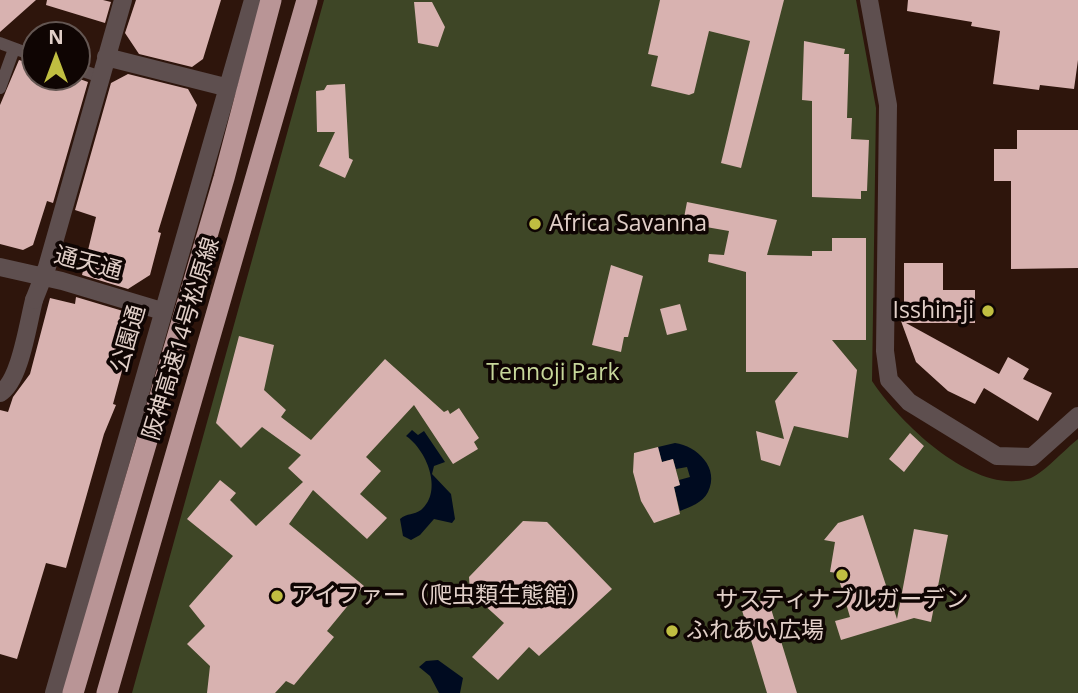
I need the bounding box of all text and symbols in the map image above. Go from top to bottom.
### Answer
north arrow [21,21,91,91]
text: N [48,24,64,50]
place label: Africa Savanna [549,210,707,238]
marker: Africa Savanna [527,216,543,232]
street label: 阪神高速14号松原線 [138,234,226,444]
street label: 通天通 [51,242,125,286]
place label: Isshin-ji [893,297,974,325]
street label: 公園通 [106,302,152,376]
marker: Isshin-ji [980,303,996,319]
park label: Tennoji Park [486,359,620,387]
marker: サスティナブルガーデン [834,567,850,583]
place label: アイファー（爬虫類生態館） [291,582,590,610]
place label: サスティナブルガーデン [716,586,968,614]
marker: アイファー（爬虫類生態館） [269,588,285,604]
place label: ふれあい広場 [686,617,824,645]
marker: ふれあい広場 [664,623,680,639]

